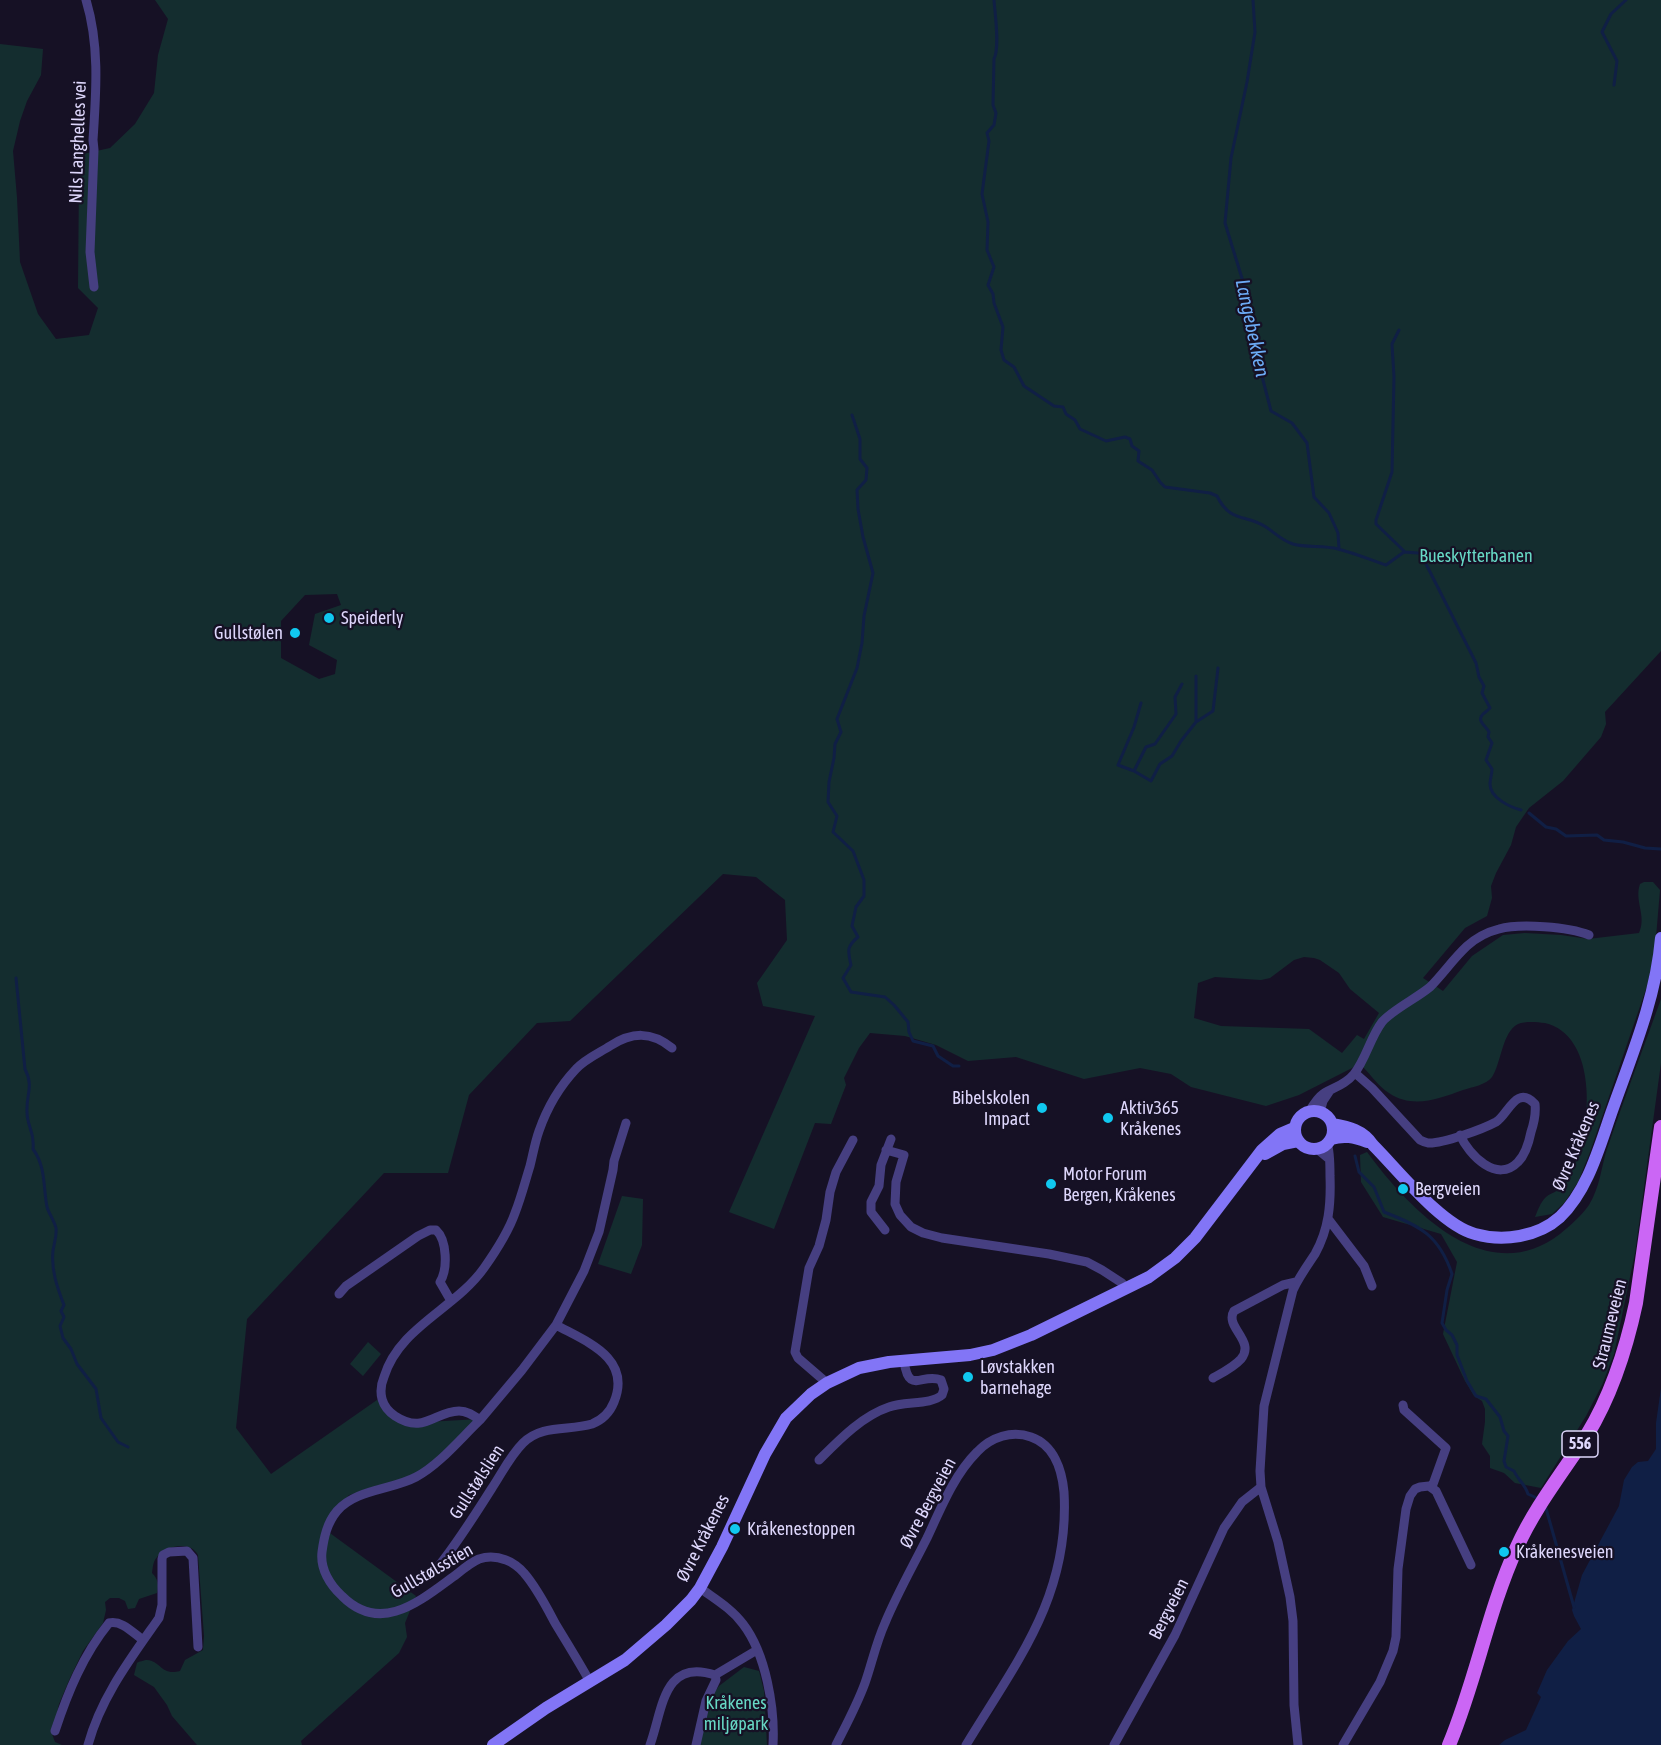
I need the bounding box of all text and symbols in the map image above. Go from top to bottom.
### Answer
street label: Nils Langhelles vei [65,80,91,204]
water label: Langebekken [1230,277,1274,379]
park label: Bueskytterbanen [1419,545,1533,567]
place label: Speiderly [341,607,403,629]
marker: Speiderly [322,611,336,625]
place label: Gullstølen [214,622,283,644]
marker: Gullstølen [288,626,302,640]
place label: Bibelskolen Impact [952,1087,1030,1130]
place label: Aktiv365 Kråkenes [1120,1097,1181,1140]
street label: Øvre Kråkenes [1547,1098,1605,1194]
marker: Bibelskolen Impact [1035,1101,1049,1115]
marker: Aktiv365 Kråkenes [1101,1111,1115,1125]
place label: Motor Forum Bergen, Kråkenes [1063,1163,1176,1206]
marker: Motor Forum Bergen, Kråkenes [1044,1177,1058,1191]
place label: Bergveien [1415,1178,1481,1200]
marker: Bergveien [1396,1182,1410,1196]
street label: Straumeveien [1588,1277,1632,1371]
place label: Løvstakken barnehage [980,1356,1055,1398]
marker: Løvstakken barnehage [961,1370,975,1384]
road number: 556 [1562,1431,1598,1457]
street label: Gullstølslien [445,1441,509,1523]
street label: Øvre Bergveien [895,1454,961,1552]
street label: Øvre Kråkenes [672,1491,734,1585]
place label: Kråkenestoppen [747,1518,856,1540]
marker: Kråkenestoppen [728,1522,742,1536]
street label: Gullstølsstien [387,1539,477,1603]
place label: Kråkenesveien [1516,1541,1614,1563]
marker: Kråkenesveien [1497,1545,1511,1559]
street label: Bergveien [1144,1575,1194,1643]
park label: Kråkenes miljøpark [704,1692,768,1734]

